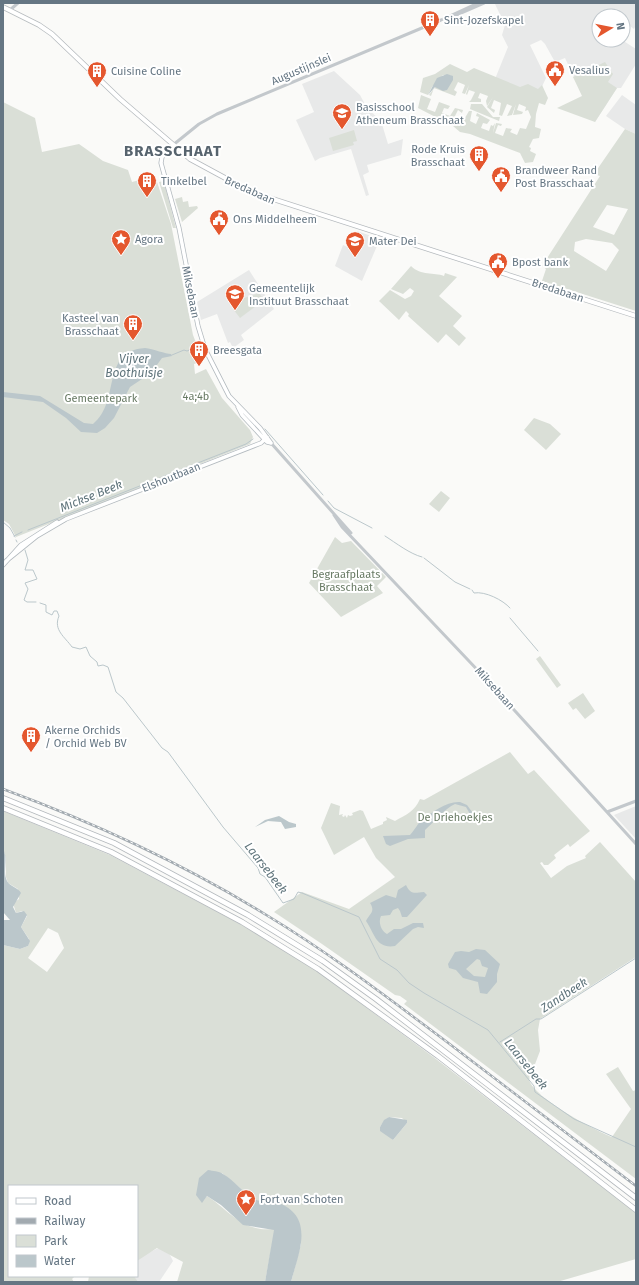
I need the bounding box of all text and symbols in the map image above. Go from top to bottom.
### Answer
north arrow [591,8,631,48]
building icon: Sint-Jozefskapel [419,9,441,37]
place label: Sint-Jozefskapel [444,14,524,27]
text: N [613,22,627,31]
street label: Augustijnslei [269,51,333,88]
public building icon: Vesalius [544,59,566,87]
building icon: Cuisine Coline [86,60,108,88]
place label: Vesalius [569,64,610,77]
place label: Cuisine Coline [111,65,181,78]
place label: Basisschool Atheneum Brasschaat [356,101,464,127]
school or university icon: Basisschool Atheneum Brasschaat [331,102,353,130]
district label: BRASSCHAAT [124,142,222,160]
place label: Rode Kruis Brasschaat [411,143,465,169]
building icon: Rode Kruis Brasschaat [468,144,490,172]
place label: Brandweer Rand Post Brasschaat [515,164,597,190]
public building icon: Brandweer Rand Post Brasschaat [490,165,512,193]
building icon: Tinkelbel [136,170,158,198]
street label: Bredabaan [223,174,277,207]
place label: Tinkelbel [161,175,207,188]
public building icon: Ons Middelheem [208,208,230,236]
place label: Ons Middelheem [233,213,317,226]
place icon: Agora [110,228,132,256]
school or university icon: Mater Dei [344,230,366,258]
place label: Agora [135,233,163,246]
place label: Mater Dei [369,235,417,248]
public building icon: Bpost bank [487,251,509,279]
place label: Bpost bank [512,256,569,269]
street label: Miksebaan [179,265,202,319]
street label: Bredabaan [530,276,586,305]
place label: Gemeentelijk Instituut Brasschaat [249,282,349,308]
school or university icon: Gemeentelijk Instituut Brasschaat [224,283,246,311]
place label: Kasteel van Brasschaat [62,312,119,338]
building icon: Kasteel van Brasschaat [122,313,144,341]
building icon: Breesgata [188,339,210,367]
place label: Breesgata [213,344,262,357]
water label: Vijver Boothuisje [105,352,163,380]
park label: 4a;4b [183,390,209,403]
park label: Gemeentepark [65,392,138,405]
street label: Elshoutbaan [140,460,202,495]
water label: Mickse Beek [58,477,125,515]
park label: Begraafplaats Brasschaat [312,568,380,594]
street label: Miksebaan [472,664,517,712]
place label: Akerne Orchids / Orchid Web BV [45,724,127,750]
building icon: Akerne Orchids / Orchid Web BV [20,725,42,753]
park label: De Driehoekjes [417,811,493,824]
water label: Laarsebeek [242,840,291,897]
water label: Zandbeek [537,975,590,1016]
water label: Laarsebeek [501,1036,551,1093]
legend [8,1185,138,1277]
place icon: Fort van Schoten [235,1188,257,1216]
place label: Fort van Schoten [260,1193,344,1206]
text: Road [44,1194,72,1208]
text: Railway [44,1214,85,1228]
text: Park [44,1234,68,1248]
text: Water [44,1254,76,1268]

